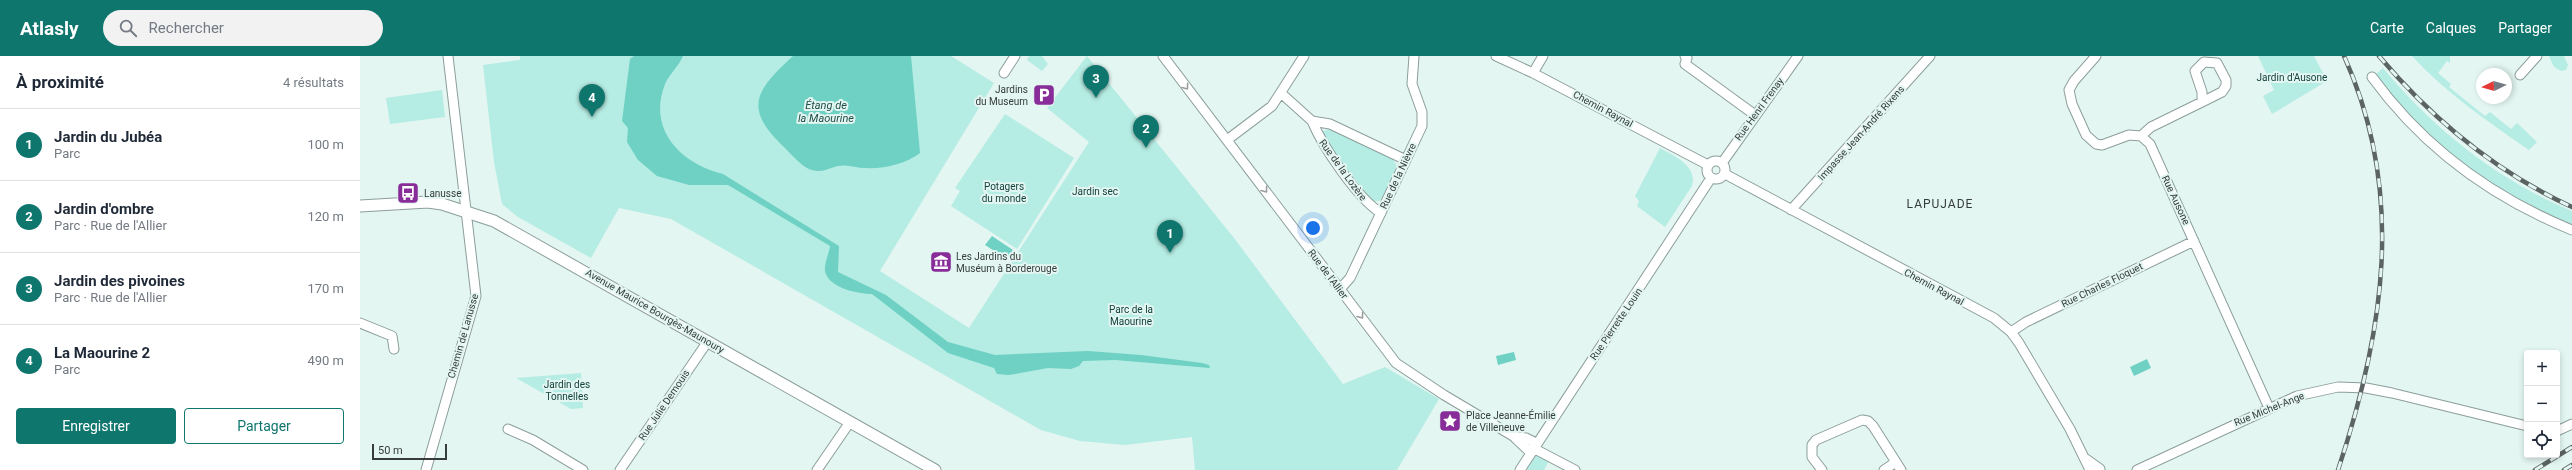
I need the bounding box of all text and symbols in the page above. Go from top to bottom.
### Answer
search box [103,10,383,46]
text: Atlasly [20,17,79,40]
icon: search [117,17,139,39]
text: Rechercher [149,19,224,37]
text: Carte [2370,20,2404,36]
text: Calques [2426,20,2476,36]
text: Partager [2498,20,2552,36]
pin: 3 [1083,65,1109,98]
north arrow [2476,68,2512,104]
text: À proximité [16,72,104,92]
park label: Jardin d'Ausone [2257,72,2327,83]
text: 4 résultats [283,75,344,90]
street label: Rue Henri Frenay [1732,75,1786,143]
parking icon: Jardins du Museum [1031,82,1057,108]
one-way arrow [1181,83,1189,90]
street label: Impasse Jean-André Rixens [1816,83,1906,183]
pin: 4 [579,84,605,117]
place label: Jardins du Museum [975,84,1028,107]
street label: Chemin Raynal [1571,89,1635,129]
water label: Étang de la Maourine [798,99,854,125]
pin: 2 [1133,115,1159,148]
text: Jardin du Jubéa [54,128,162,146]
text: 1 [25,137,33,152]
text: 100 m [307,137,344,152]
street label: Rue de la Lozère [1317,137,1369,203]
street label: Rue de la Nièvre [1378,141,1418,211]
text: Parc [54,146,80,161]
street label: Rue Ausone [2160,174,2192,226]
bus stop icon: Lanusse [395,180,421,206]
park label: Potagers du monde [982,181,1026,204]
park label: Jardin sec [1072,186,1118,197]
one-way arrow [1260,186,1267,193]
place label: Lanusse [424,188,462,199]
district label: LAPUJADE [1907,197,1973,211]
text: Jardin d'ombre [54,200,154,218]
text: 2 [25,209,33,224]
text: 120 m [307,209,344,224]
text: Parc · Rue de l'Allier [54,218,167,233]
your location [1303,218,1323,238]
pin: 1 [1157,220,1183,253]
street label: Rue de l'Allier [1306,247,1351,301]
museum icon: Les Jardins du Muséum à Borderouge [928,249,954,275]
place label: Les Jardins du Muséum à Borderouge [956,251,1057,274]
street label: Rue Charles Floquet [2060,261,2144,309]
street label: Avenue Maurice Bourgès-Maunoury [584,267,726,355]
street label: Chemin Raynal [1902,267,1966,307]
text: Jardin des pivoines [54,272,185,290]
text: 3 [25,281,33,296]
text: 170 m [307,281,344,296]
street label: Rue Pierrette Louin [1588,286,1644,362]
text: Parc · Rue de l'Allier [54,290,167,305]
street label: Chemin de Lanusse [446,292,480,380]
park label: Parc de la Maourine [1109,304,1153,327]
one-way arrow [1356,312,1363,319]
text: La Maourine 2 [54,344,150,362]
map controls [2524,350,2560,458]
button: + [2524,350,2560,386]
text: 4 [25,353,33,368]
text: 490 m [307,353,344,368]
text: Parc [54,362,80,377]
street label: Rue Julie Demouis [636,368,692,442]
park label: Jardin des Tonnelles [544,379,590,402]
button: − [2524,386,2560,422]
street label: Rue Michel-Ange [2232,390,2306,428]
button: Enregistrer [16,408,176,444]
button: Partager [184,408,344,444]
place icon: Place Jeanne-Émilie de Villeneuve [1437,408,1463,434]
place label: Place Jeanne-Émilie de Villeneuve [1466,409,1556,433]
button: locate [2524,422,2560,458]
scale bar [372,442,447,461]
text: 50 m [378,444,403,457]

